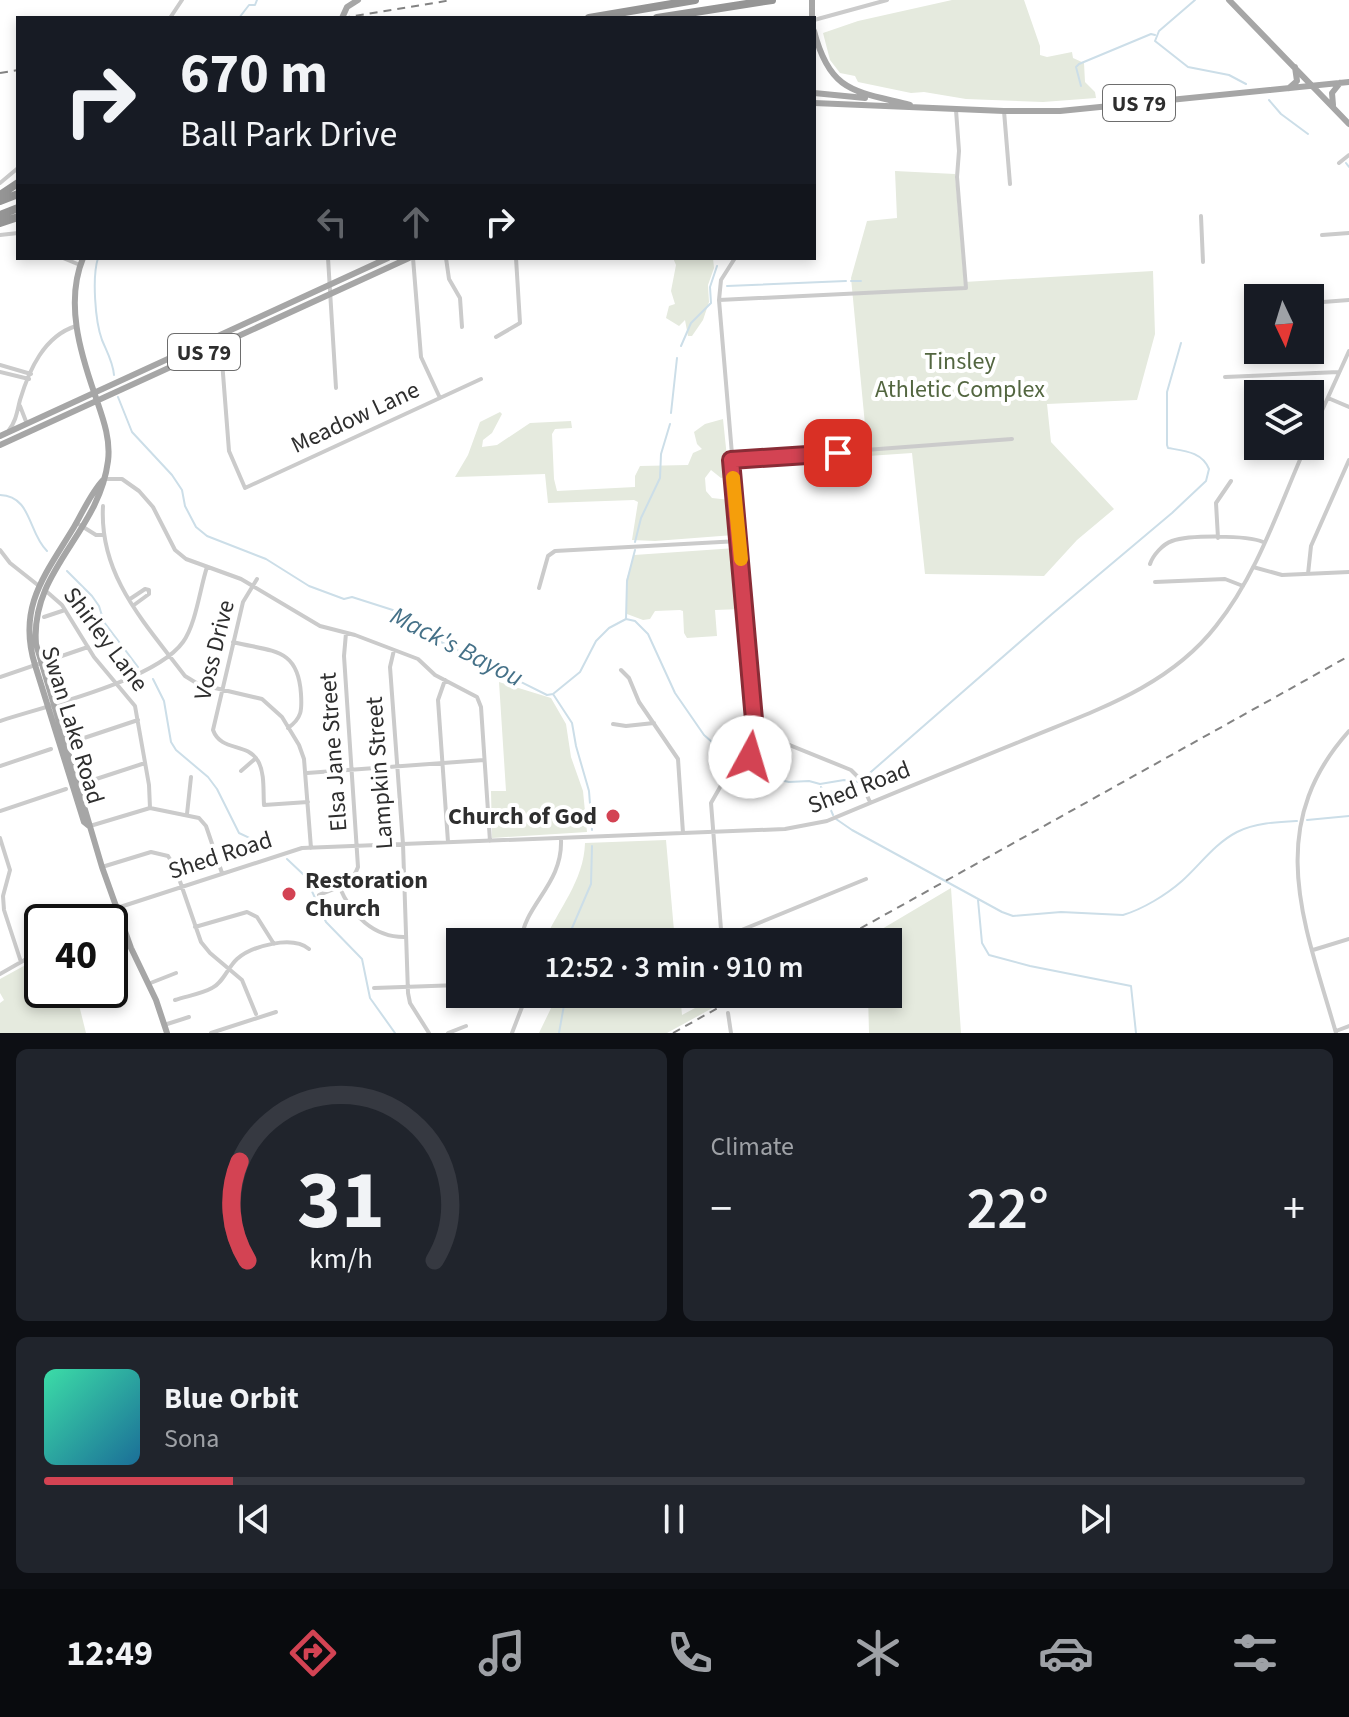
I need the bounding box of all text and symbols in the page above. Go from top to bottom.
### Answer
text: 670 m [180,35,328,114]
icon: right [48,48,152,152]
road number: US 79 [1103,85,1175,121]
text: Ball Park Drive [180,109,397,160]
icon: left [310,200,354,244]
icon: ahead [394,200,438,244]
icon: right [478,200,522,244]
north arrow [1244,284,1324,364]
map controls [1244,284,1324,460]
road number: US 79 [168,334,240,370]
park label: Tinsley Athletic Complex [875,344,1045,407]
street label: Meadow Lane [285,372,425,463]
button: layers [1244,380,1324,460]
pin [804,419,872,487]
icon: arrive [816,431,860,475]
street label: Shirley Lane [55,580,157,699]
street label: Voss Drive [185,596,244,704]
water label: Mack's Bayou [384,597,530,696]
street label: Swan Lake Road [32,642,113,808]
street label: Elsa Jane Street [310,671,357,833]
street label: Lampkin Street [357,696,402,850]
position arrow [708,715,792,799]
street label: Shed Road [803,752,916,823]
place label: Church of God [448,799,597,834]
marker: Church of God [604,807,622,825]
street label: Shed Road [164,822,277,889]
place label: Restoration Church [305,863,428,926]
marker: Restoration Church [280,885,298,903]
speed limit sign: 40 [24,904,128,1008]
text: 12:52 · 3 min · 910 m [544,946,804,989]
text: Climate [711,1128,794,1165]
text: 31 [297,1142,385,1260]
text: 22° [967,1167,1049,1252]
text: − [711,1178,732,1241]
text: + [1283,1178,1305,1241]
text: km/h [310,1239,373,1279]
text: Blue Orbit [164,1377,299,1420]
text: Sona [164,1420,219,1457]
icon: previous [232,1497,276,1541]
icon: pause [652,1497,696,1541]
icon: next [1073,1497,1117,1541]
icon: directions [285,1625,341,1681]
icon: music [474,1625,530,1681]
icon: phone [662,1625,718,1681]
icon: climate [850,1625,906,1681]
icon: car [1038,1625,1094,1681]
icon: filters [1227,1625,1283,1681]
text: 12:49 [66,1628,153,1679]

